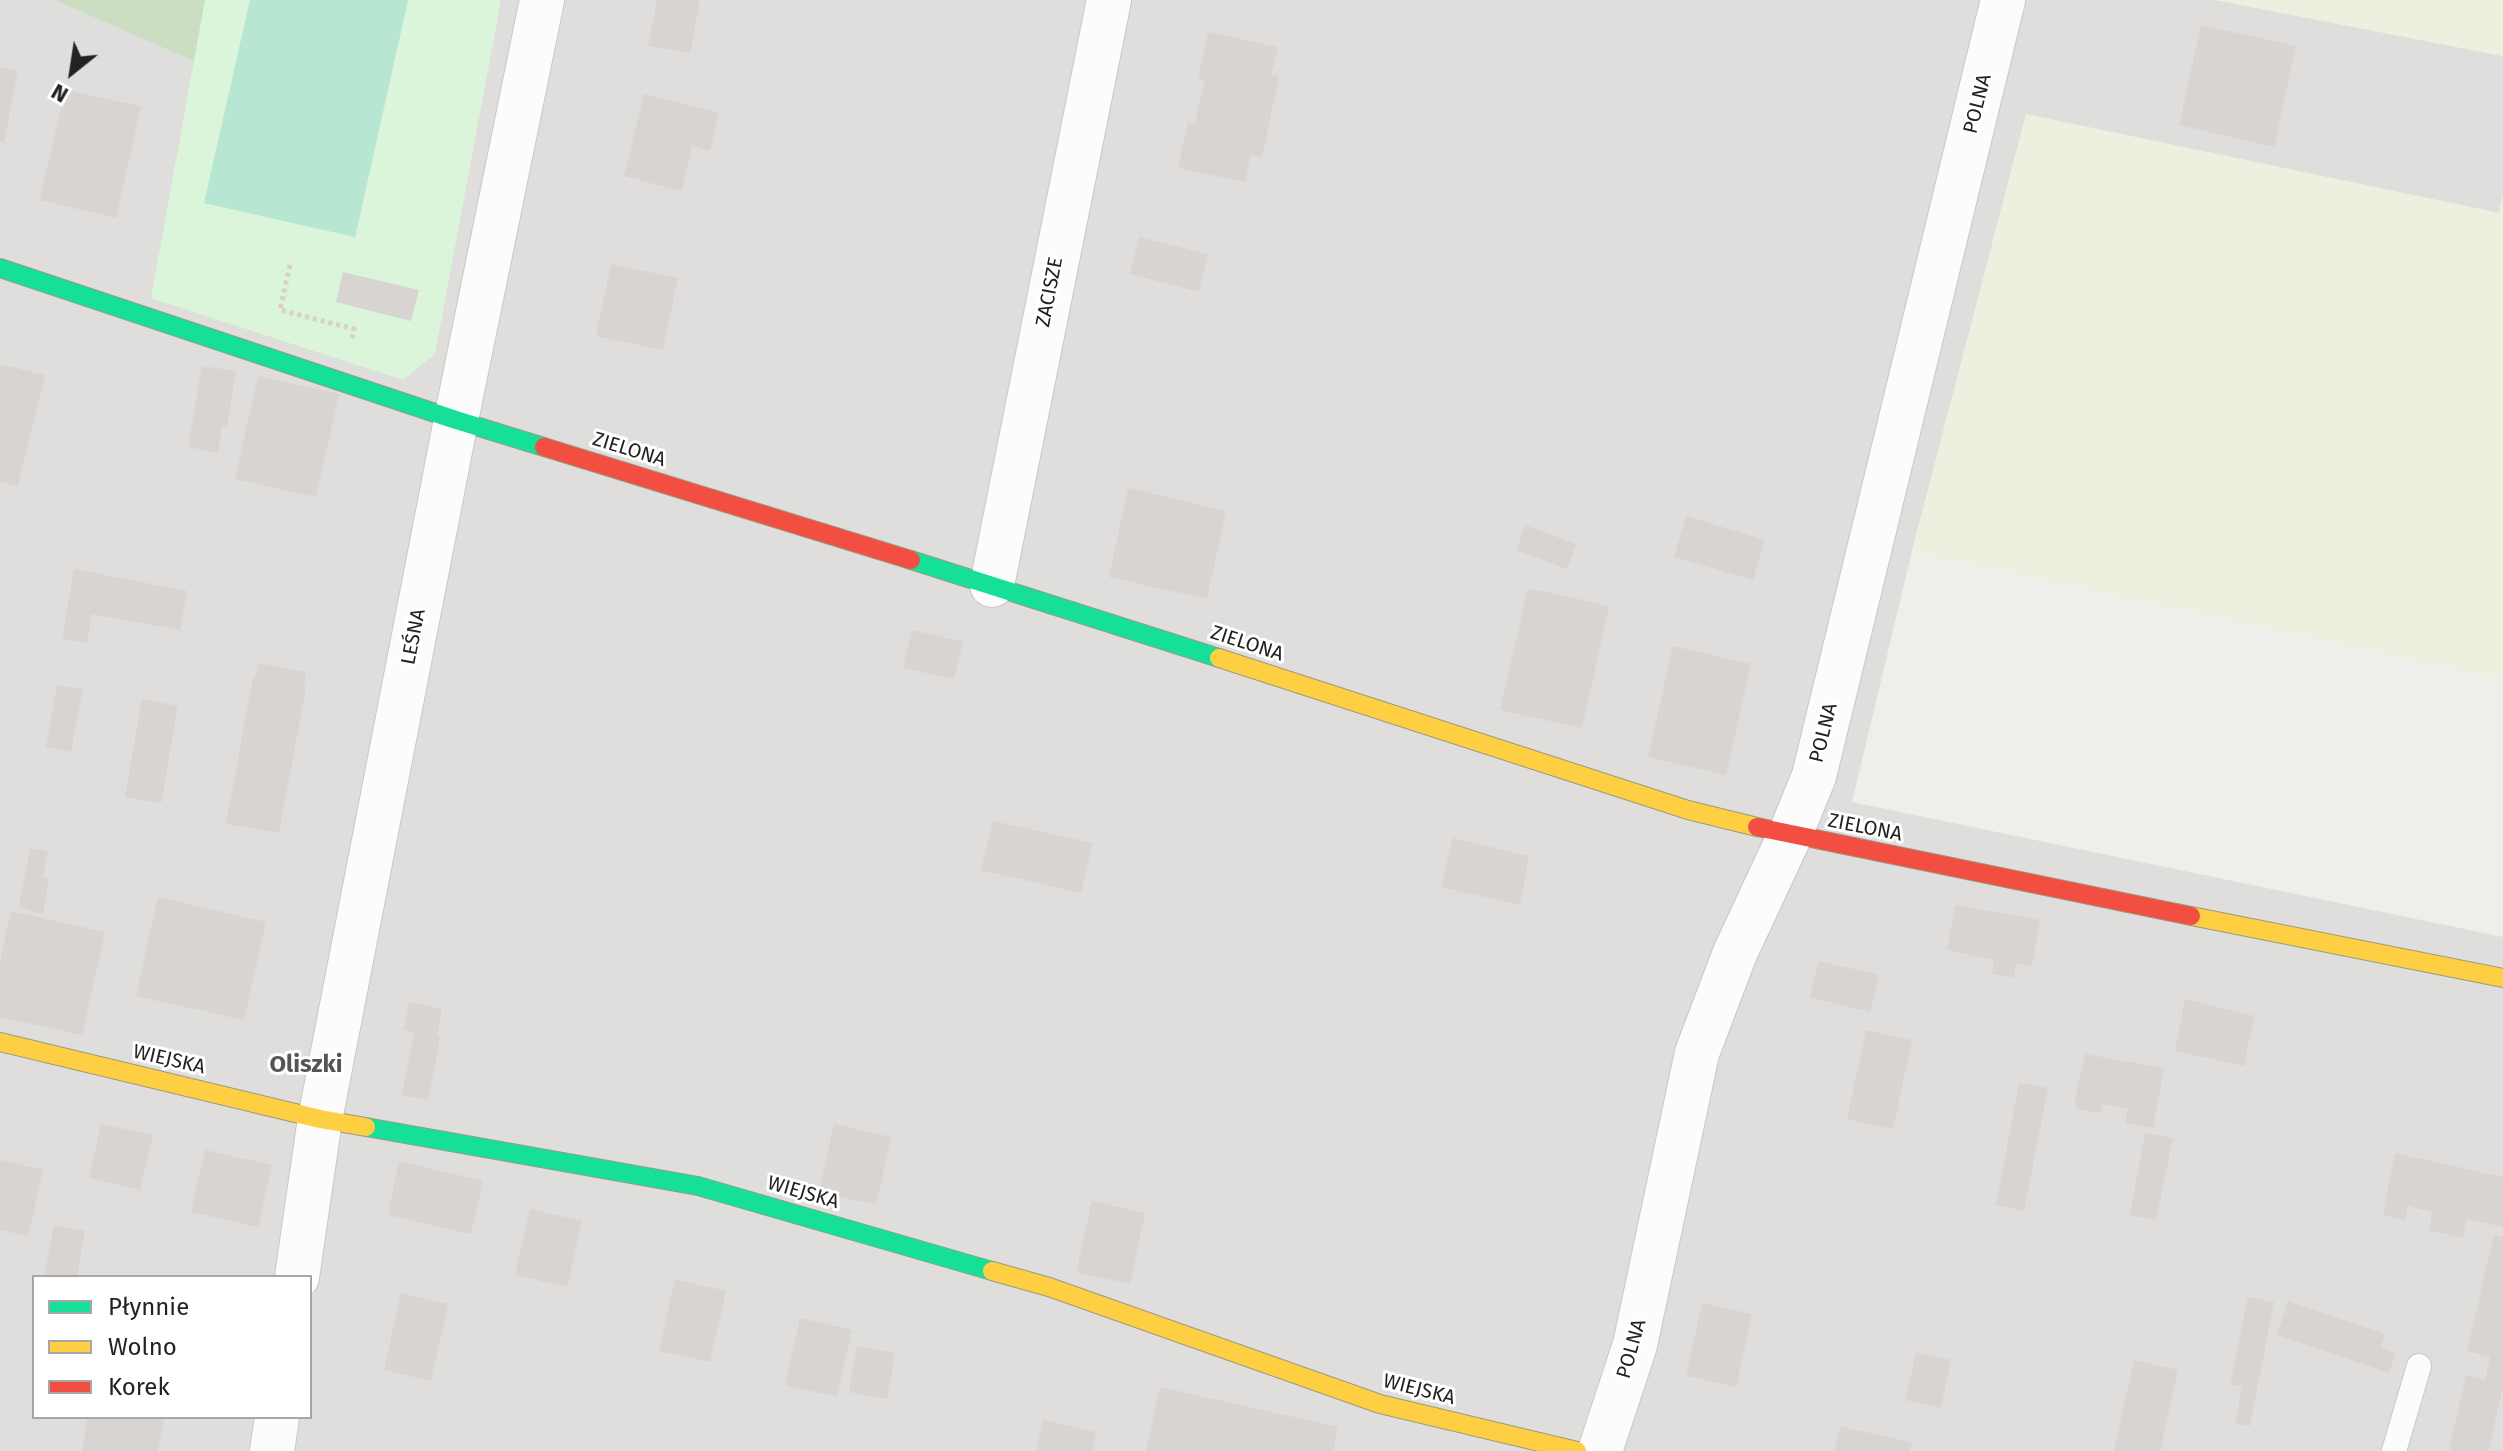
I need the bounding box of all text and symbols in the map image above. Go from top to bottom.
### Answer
north arrow [32,32,112,112]
street label: POLNA [1959,72,1997,136]
text: N [47,78,73,109]
street label: ZACISZE [1031,255,1069,329]
street label: ZIELONA [590,428,668,472]
street label: LEŚNA [397,607,431,667]
street label: ZIELONA [1208,621,1286,667]
street label: POLNA [1805,701,1843,765]
street label: ZIELONA [1826,809,1904,847]
street label: WIEJSKA [131,1040,207,1080]
district label: Oliszki [269,1051,343,1079]
street label: WIEJSKA [764,1171,842,1215]
legend [32,1275,312,1419]
text: Płynnie [108,1293,189,1321]
street label: POLNA [1612,1317,1652,1381]
text: Wolno [108,1333,177,1361]
street label: WIEJSKA [1381,1369,1457,1411]
text: Korek [108,1373,170,1401]

